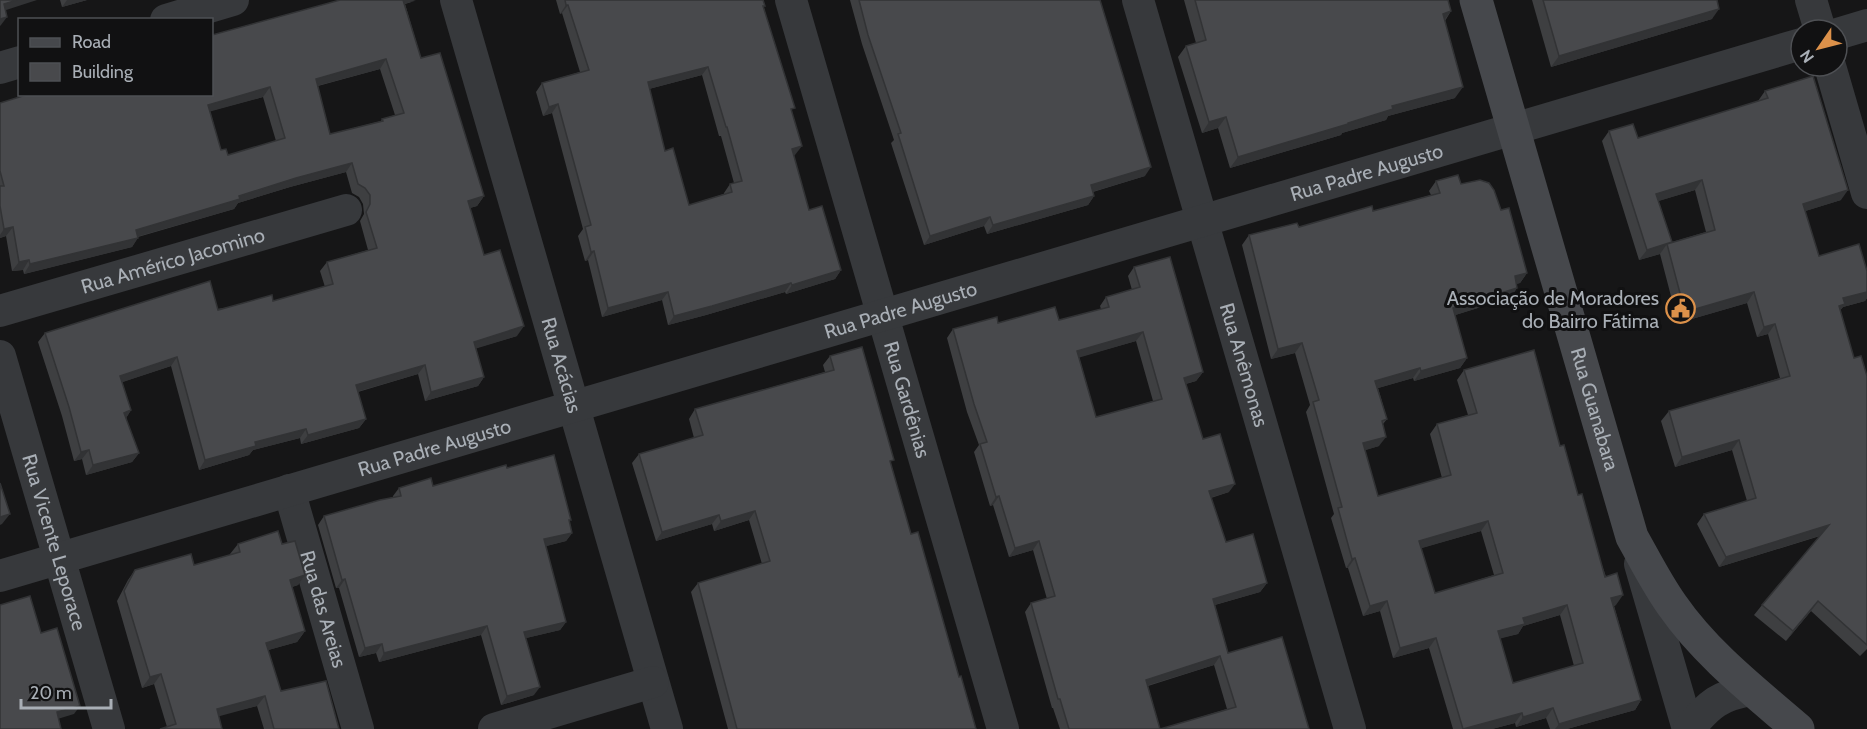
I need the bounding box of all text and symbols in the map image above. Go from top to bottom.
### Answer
legend [18,18,213,96]
north arrow [1789,18,1849,78]
text: Road [72,31,111,53]
text: N [1796,46,1818,66]
text: Building [72,61,134,83]
street label: Rua Padre Augusto [1287,138,1446,206]
street label: Rua Américo Jacomino [78,222,267,299]
street label: Rua Padre Augusto [821,276,980,344]
place label: Associação de Moradores do Bairro Fátima [1447,286,1659,333]
public building icon: Associação de Moradores do Bairro Fátima [1664,293,1696,325]
street label: Rua Anêmonas [1215,300,1273,430]
street label: Rua Acácias [536,314,587,416]
street label: Rua Gardênias [879,338,935,461]
street label: Rua Guanabara [1566,345,1624,474]
street label: Rua Padre Augusto [355,414,514,482]
street label: Rua Vicente Leporace [17,451,92,633]
street label: Rua das Areias [295,548,352,670]
scale bar [21,672,111,710]
text: 20 m [30,682,72,704]

